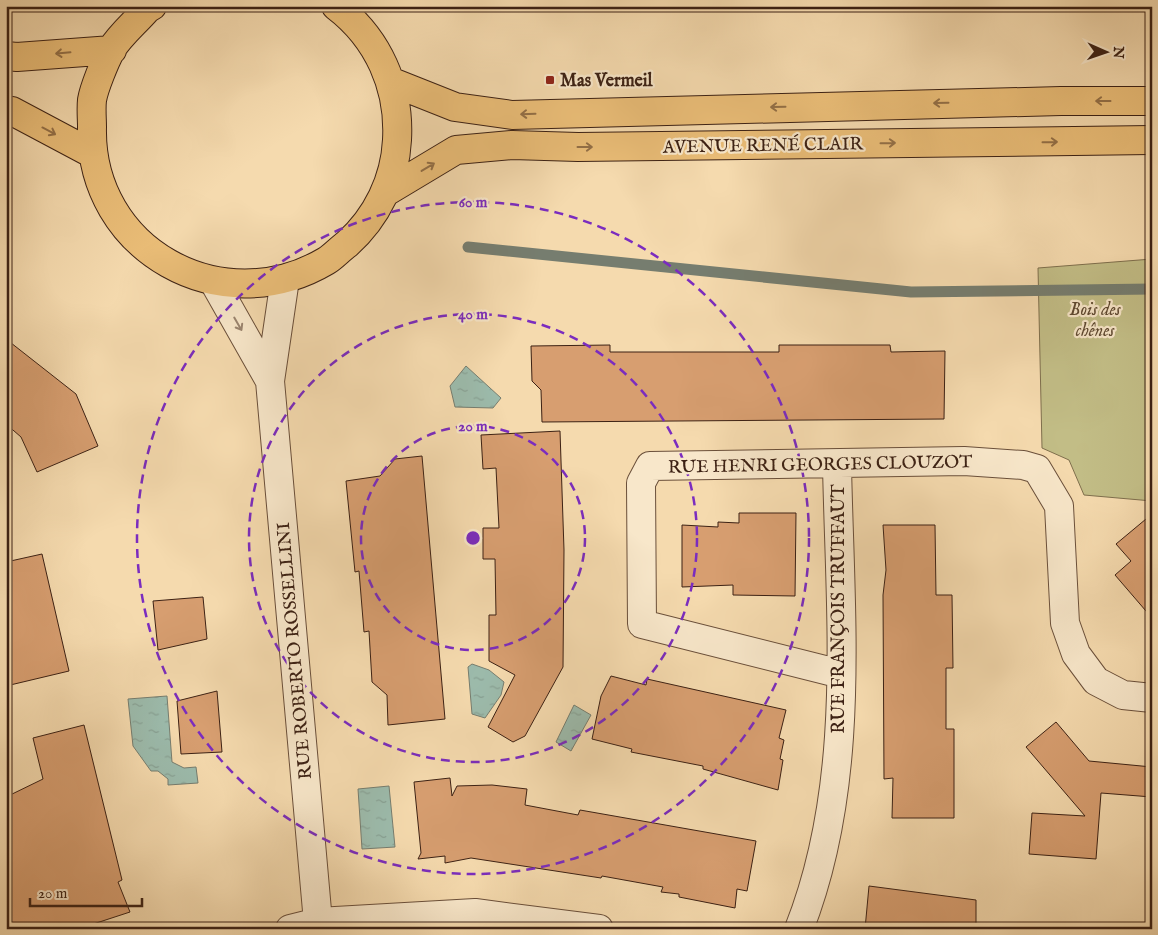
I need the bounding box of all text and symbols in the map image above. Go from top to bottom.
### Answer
north arrow [1080,28,1130,78]
text: N [1109,45,1127,59]
one-way arrow [55,49,71,58]
place label: Mas Vermeil [560,70,654,93]
marker: Mas Vermeil [544,74,556,86]
one-way arrow [1095,96,1112,106]
one-way arrow [933,99,949,108]
one-way arrow [770,102,786,112]
one-way arrow [520,110,536,119]
one-way arrow [41,127,56,136]
street label: AVENUE RENÉ CLAIR [662,131,865,160]
one-way arrow [1042,137,1058,146]
one-way arrow [880,139,896,148]
one-way arrow [577,142,593,152]
one-way arrow [420,162,434,172]
text: 60 m [459,193,488,212]
park label: Bois des chênes [1069,299,1122,343]
text: 40 m [458,305,488,324]
one-way arrow [233,317,243,332]
text: 20 m [458,417,488,436]
street label: RUE HENRI GEORGES CLOUZOT [668,451,972,480]
street label: RUE FRANÇOIS TRUFFAUT [828,484,851,734]
street label: RUE ROBERTO ROSSELLINI [273,521,318,780]
centre of rings [464,529,482,547]
scale bar [30,875,142,907]
text: 20 m [38,884,68,903]

